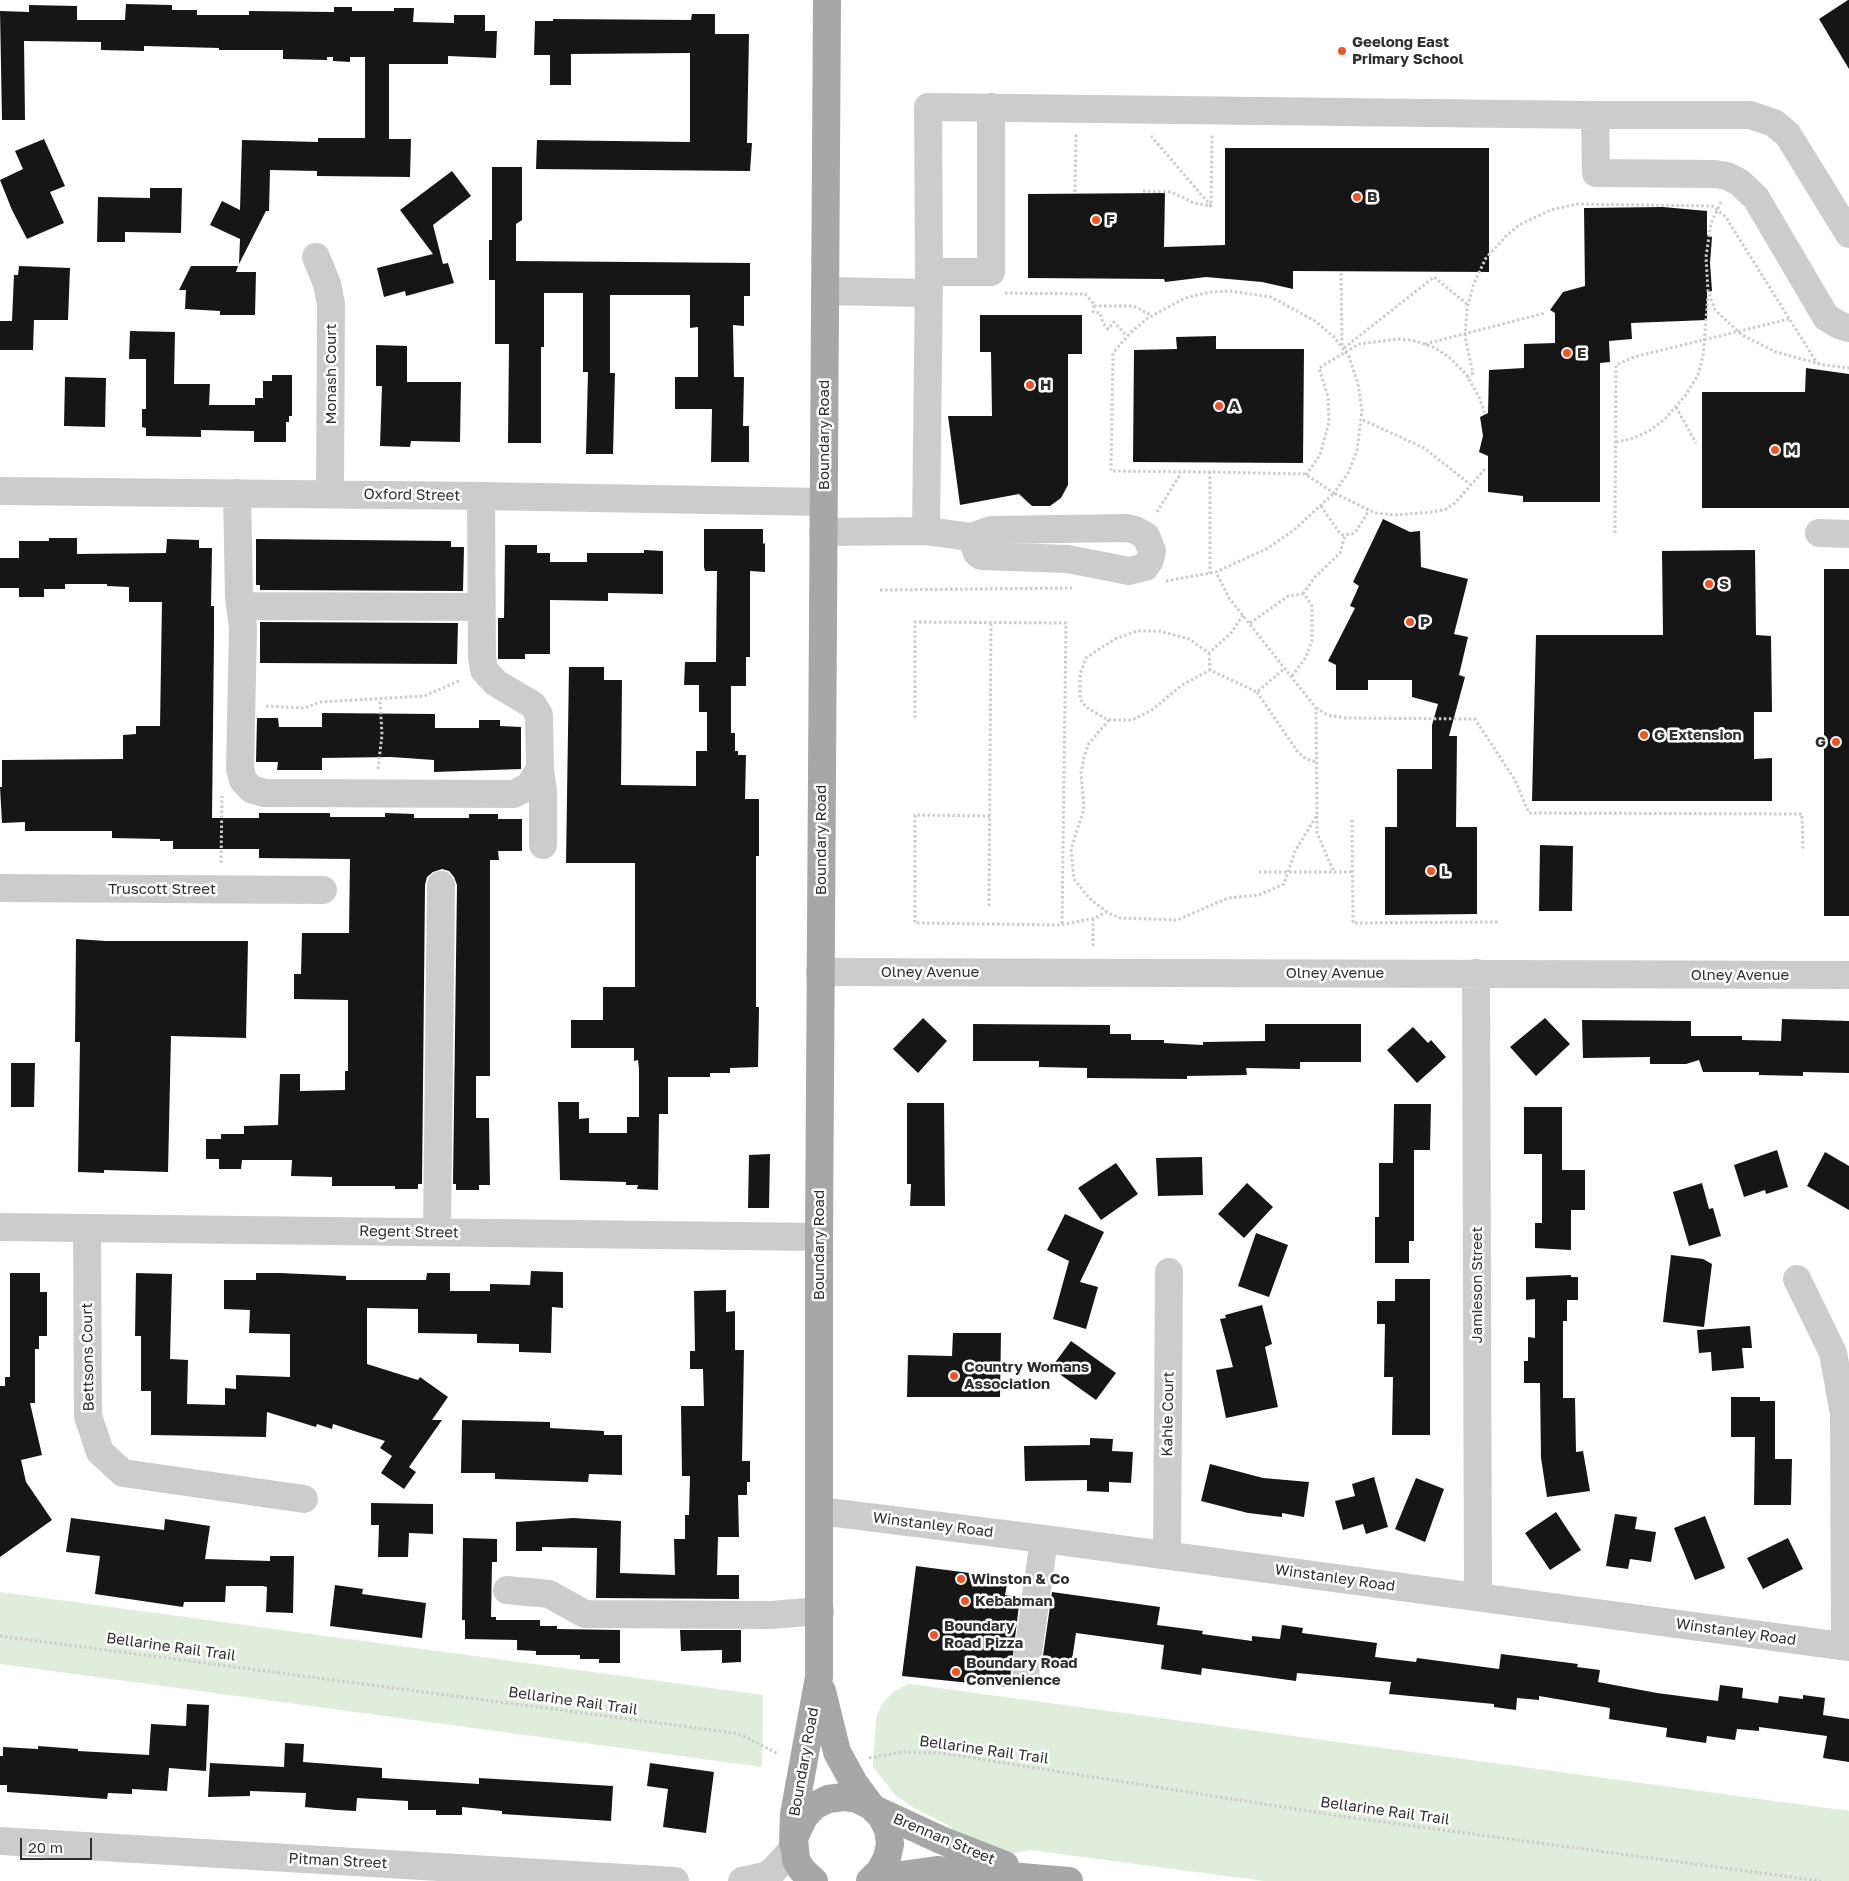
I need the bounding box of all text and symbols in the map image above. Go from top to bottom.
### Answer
place label: Geelong East Primary School [1352,33,1464,68]
marker: Geelong East Primary School [1336,45,1348,57]
place label: B [1367,188,1378,206]
marker: B [1351,191,1363,203]
place label: F [1106,211,1115,229]
marker: F [1090,214,1102,226]
street label: Monash Court [322,324,340,424]
place label: E [1577,344,1586,362]
marker: E [1561,347,1573,359]
place label: H [1040,376,1051,394]
marker: H [1024,379,1036,391]
street label: Boundary Road [815,380,833,490]
place label: A [1229,397,1240,415]
marker: A [1213,400,1225,412]
place label: M [1785,441,1798,459]
marker: M [1769,444,1781,456]
street label: Oxford Street [364,485,460,505]
place label: S [1719,575,1729,593]
marker: S [1703,578,1715,590]
place label: P [1420,613,1430,631]
marker: P [1404,616,1416,628]
place label: G Extension [1654,726,1742,744]
marker: G Extension [1638,729,1650,741]
place label: G [1815,733,1826,751]
marker: G [1830,736,1842,748]
street label: Boundary Road [812,785,830,895]
place label: L [1441,862,1450,880]
marker: L [1425,865,1437,877]
street label: Truscott Street [108,880,216,898]
street label: Olney Avenue [881,963,979,981]
street label: Olney Avenue [1286,964,1384,982]
street label: Olney Avenue [1691,966,1789,984]
street label: Boundary Road [810,1190,828,1300]
street label: Regent Street [359,1222,459,1242]
street label: Jamieson Street [1468,1226,1486,1344]
street label: Bettsons Court [78,1302,98,1412]
place label: Country Womans Association [964,1358,1089,1393]
marker: Country Womans Association [948,1370,960,1382]
street label: Kahle Court [1158,1371,1178,1457]
street label: Winstanley Road [872,1509,994,1541]
street label: Winstanley Road [1274,1561,1396,1595]
place label: Winston & Co [971,1570,1069,1588]
marker: Winston & Co [955,1573,967,1585]
place label: Kebabman [975,1592,1052,1610]
marker: Kebabman [959,1595,971,1607]
street label: Winstanley Road [1675,1615,1797,1649]
place label: Boundary Road Pizza [944,1617,1023,1652]
street label: Bellarine Rail Trail [105,1629,237,1665]
marker: Boundary Road Pizza [928,1629,940,1641]
place label: Boundary Road Convenience [966,1654,1078,1689]
marker: Boundary Road Convenience [950,1666,962,1678]
street label: Bellarine Rail Trail [507,1683,639,1719]
street label: Boundary Road [786,1706,822,1818]
street label: Bellarine Rail Trail [918,1732,1050,1768]
street label: Bellarine Rail Trail [1319,1793,1451,1829]
street label: Brennan Street [890,1809,998,1869]
scale bar [22,1828,95,1860]
text: 20 m [28,1838,63,1856]
street label: Pitman Street [288,1849,388,1873]

